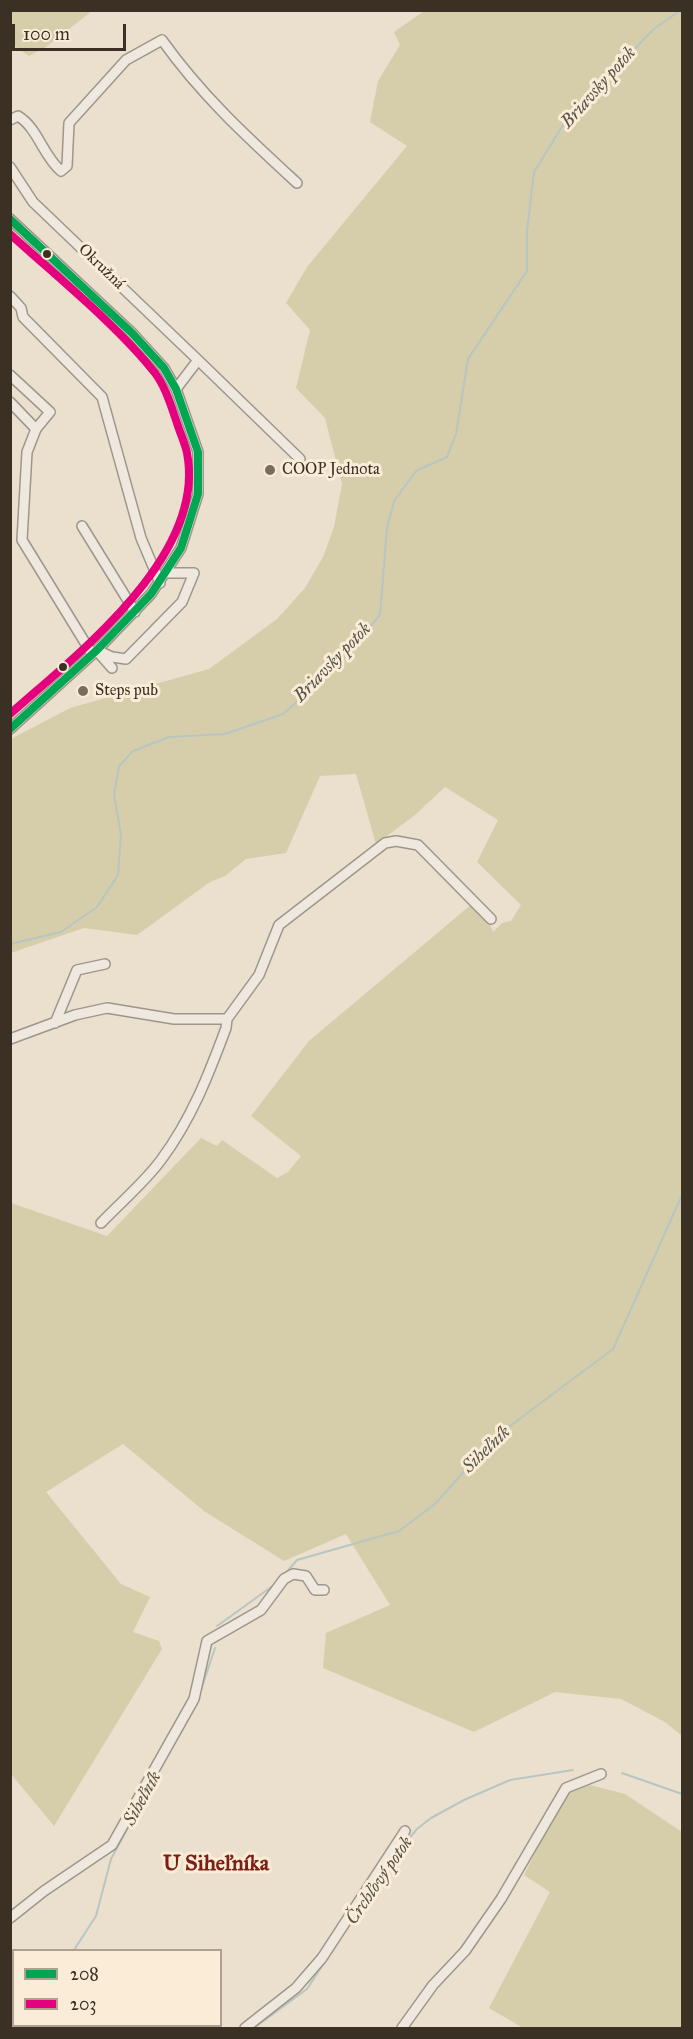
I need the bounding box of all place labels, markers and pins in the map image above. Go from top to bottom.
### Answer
unlabelled marker [41,248,53,260]
place label: COOP Jednota [282,460,380,480]
marker: COOP Jednota [263,463,277,477]
unlabelled marker [57,661,69,673]
place label: Steps pub [95,681,158,701]
marker: Steps pub [76,684,90,698]

